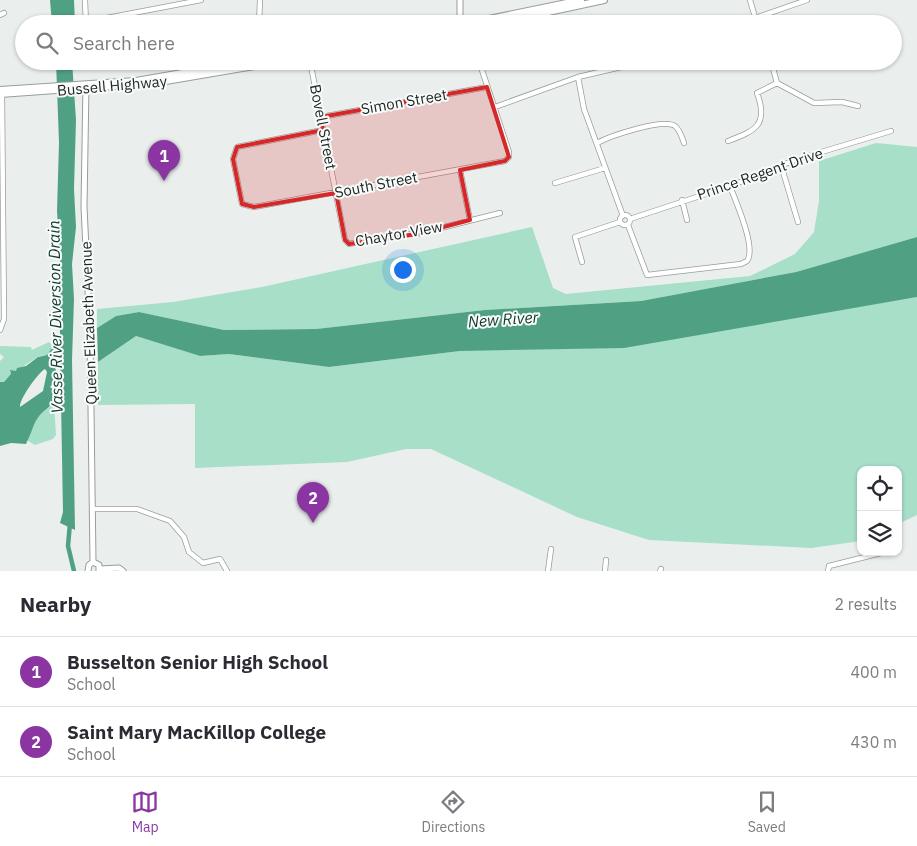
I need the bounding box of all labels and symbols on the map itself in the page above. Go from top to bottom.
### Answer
street label: Bussell Highway [56,71,168,100]
street label: Bovell Street [306,83,341,171]
street label: Simon Street [359,85,448,118]
pin: 1 [148,140,180,181]
street label: Prince Regent Drive [694,143,825,204]
street label: South Street [333,167,419,202]
street label: Chaytor View [354,216,445,251]
water label: Vasse River Diversion Drain [43,220,67,414]
street label: Queen Elizabeth Avenue [76,241,101,405]
your location [390,257,416,283]
water label: New River [467,306,540,331]
pin: 2 [297,482,329,523]

